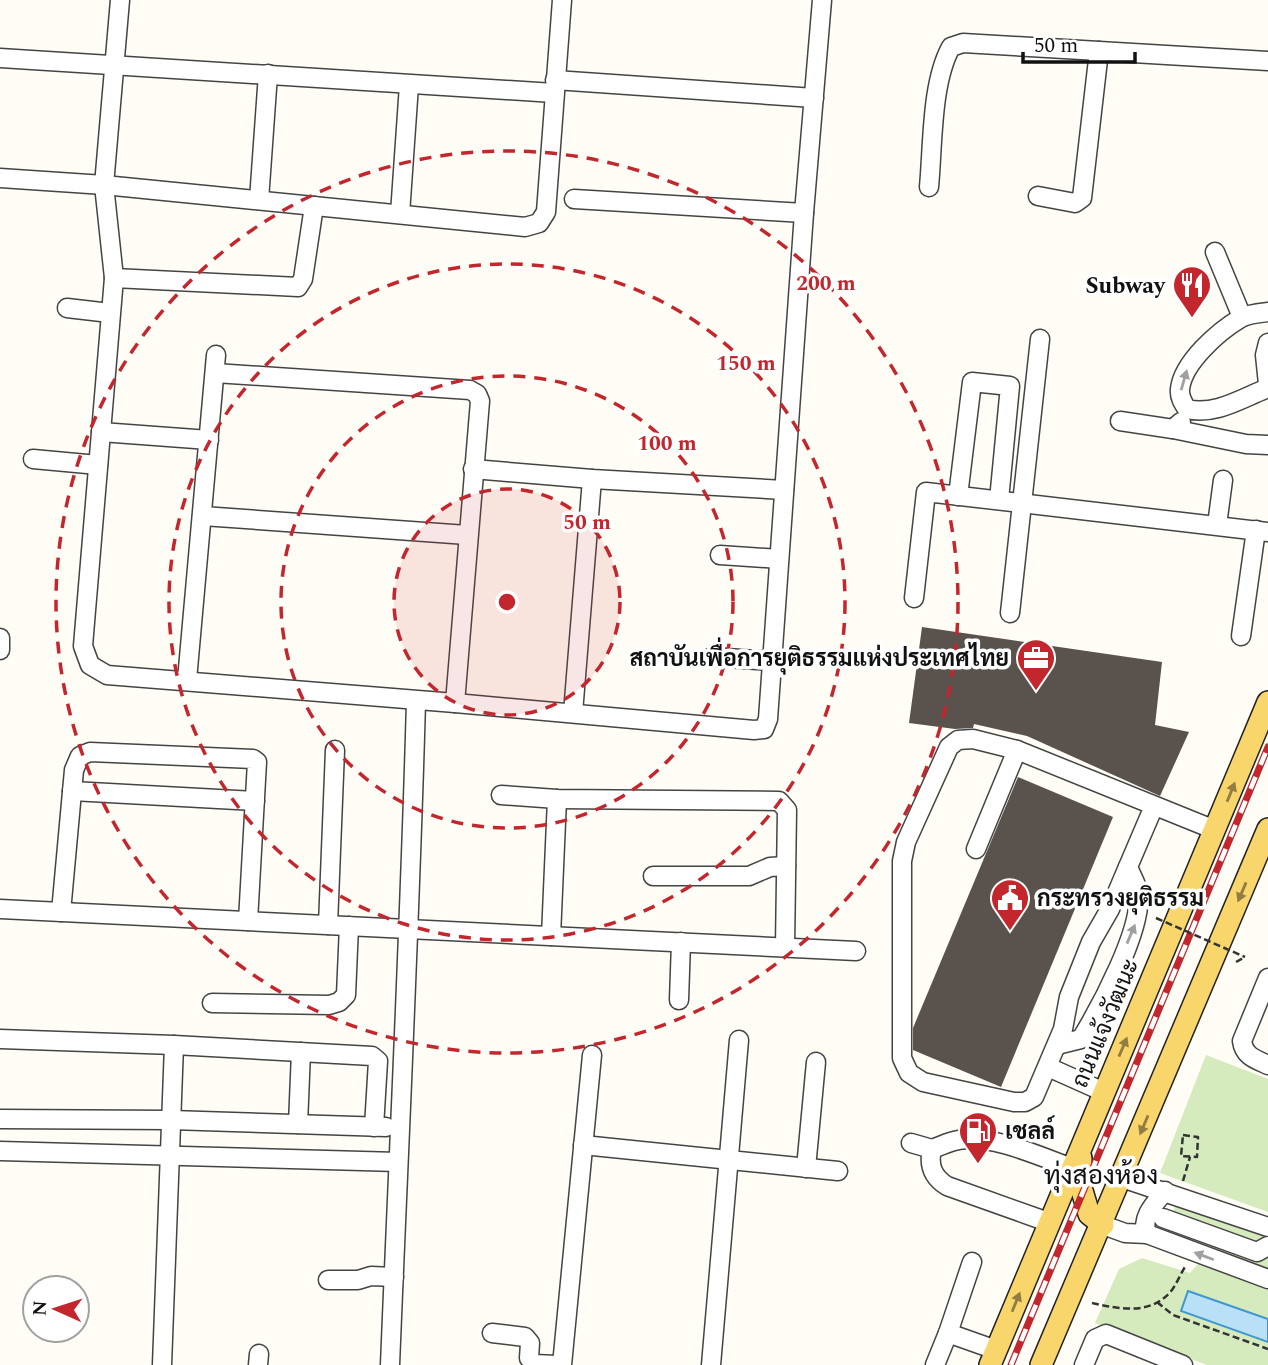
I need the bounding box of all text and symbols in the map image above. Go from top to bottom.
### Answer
scale bar [1023,21,1135,65]
text: 50 m [1034,30,1078,62]
restaurant icon: Subway [1171,264,1213,319]
text: 200 m [796,268,856,300]
place label: Subway [1085,269,1166,304]
text: 150 m [716,348,776,380]
one-way arrow [1179,370,1189,391]
text: 100 m [637,428,697,460]
text: 50 m [563,507,611,539]
centre of rings [495,590,519,614]
place label: สถาบันเพื่อการยุติธรรมแห่งประเทศไทย [629,637,1009,677]
office icon: สถาบันเพื่อการยุติธรรมแห่งประเทศไทย [1015,637,1057,692]
one-way arrow [1225,782,1236,803]
public building icon: กระทรวงยุติธรรม [989,877,1031,932]
place label: กระทรวงยุติธรรม [1037,882,1204,917]
one-way arrow [1236,882,1247,903]
one-way arrow [1126,923,1137,944]
street label: ถนนแจ้งวัฒนะ [1063,954,1149,1094]
one-way arrow [1117,1037,1129,1057]
fuel station icon: เชลล์ [957,1110,999,1165]
place label: เชลล์ [1005,1115,1056,1150]
one-way arrow [1139,1115,1150,1136]
district label: ทุ่งสองห้อง [1044,1156,1158,1196]
one-way arrow [1193,1250,1214,1261]
north arrow [21,1274,91,1344]
one-way arrow [1011,1291,1022,1312]
text: N [26,1300,55,1317]

